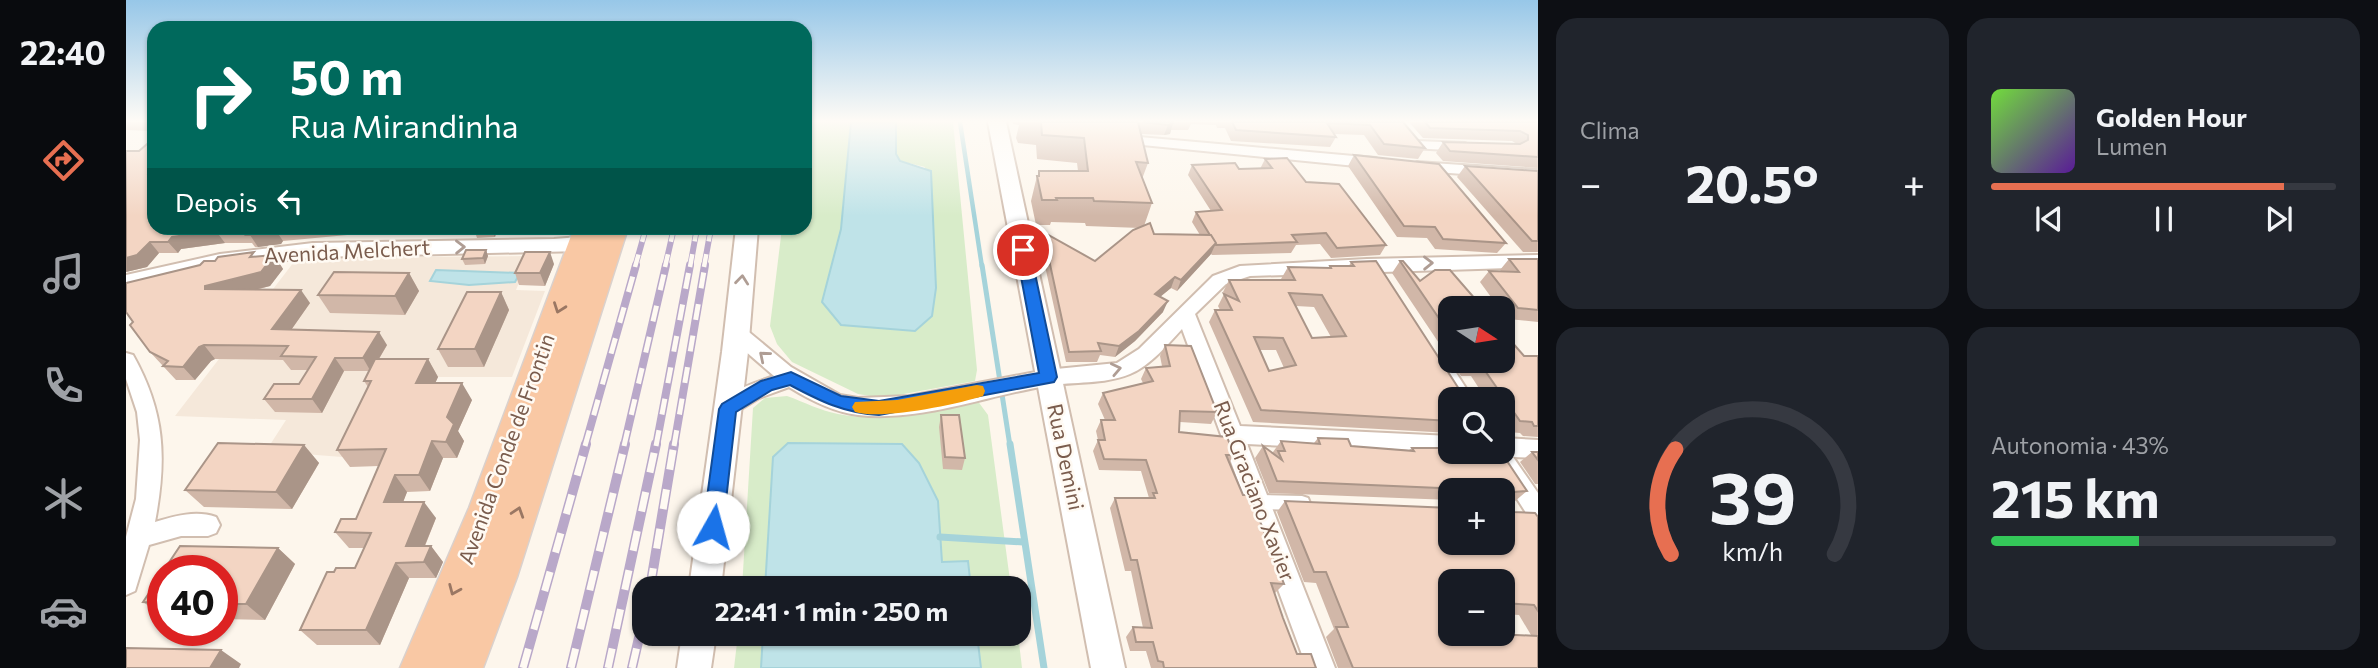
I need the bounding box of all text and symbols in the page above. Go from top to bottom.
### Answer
text: 22:40 [20,32,106,72]
text: 50 m [290,45,403,105]
icon: right [175,49,266,140]
text: Golden Hour [2096,101,2247,132]
text: Rua Mirandinha [290,105,519,145]
text: Clima [1580,116,1640,144]
text: Lumen [2096,132,2167,160]
icon: directions [39,136,88,185]
text: 20.5° [1685,150,1819,214]
text: − [1580,159,1602,206]
text: + [1903,159,1925,206]
icon: left [271,182,309,220]
text: Depois [175,186,257,217]
icon: previous [2030,200,2068,238]
icon: pause [2145,200,2183,238]
icon: next [2260,200,2298,238]
pin [993,220,1053,280]
icon: arrive [1004,231,1042,269]
street label: Avenida Melchert [263,234,431,267]
one-way arrow [455,240,466,255]
icon: music [39,249,88,298]
one-way arrow [1424,255,1434,271]
one-way arrow [734,275,749,286]
north arrow [1438,296,1516,373]
map controls [1438,296,1515,646]
one-way arrow [553,301,567,313]
street label: Avenida Conde de Frontin [452,330,559,567]
one-way arrow [759,352,772,364]
icon: phone [39,361,88,410]
one-way arrow [1110,363,1122,378]
button: search [1438,387,1515,464]
street label: Rua Graciano Xavier [1209,397,1301,584]
street label: Rua Demini [1043,401,1090,512]
text: Autonomia · 43% [1991,431,2169,459]
text: 39 [1709,451,1796,540]
text: 215 km [1991,465,2160,529]
icon: climate [39,474,88,523]
button: + [1438,478,1515,555]
position arrow [676,490,750,564]
one-way arrow [509,506,524,518]
text: km/h [1722,536,1783,566]
speed limit sign: 40 [147,555,238,646]
button: − [1438,569,1515,646]
one-way arrow [448,583,462,595]
icon: car [39,587,88,636]
text: 22:41 · 1 min · 250 m [715,595,948,626]

